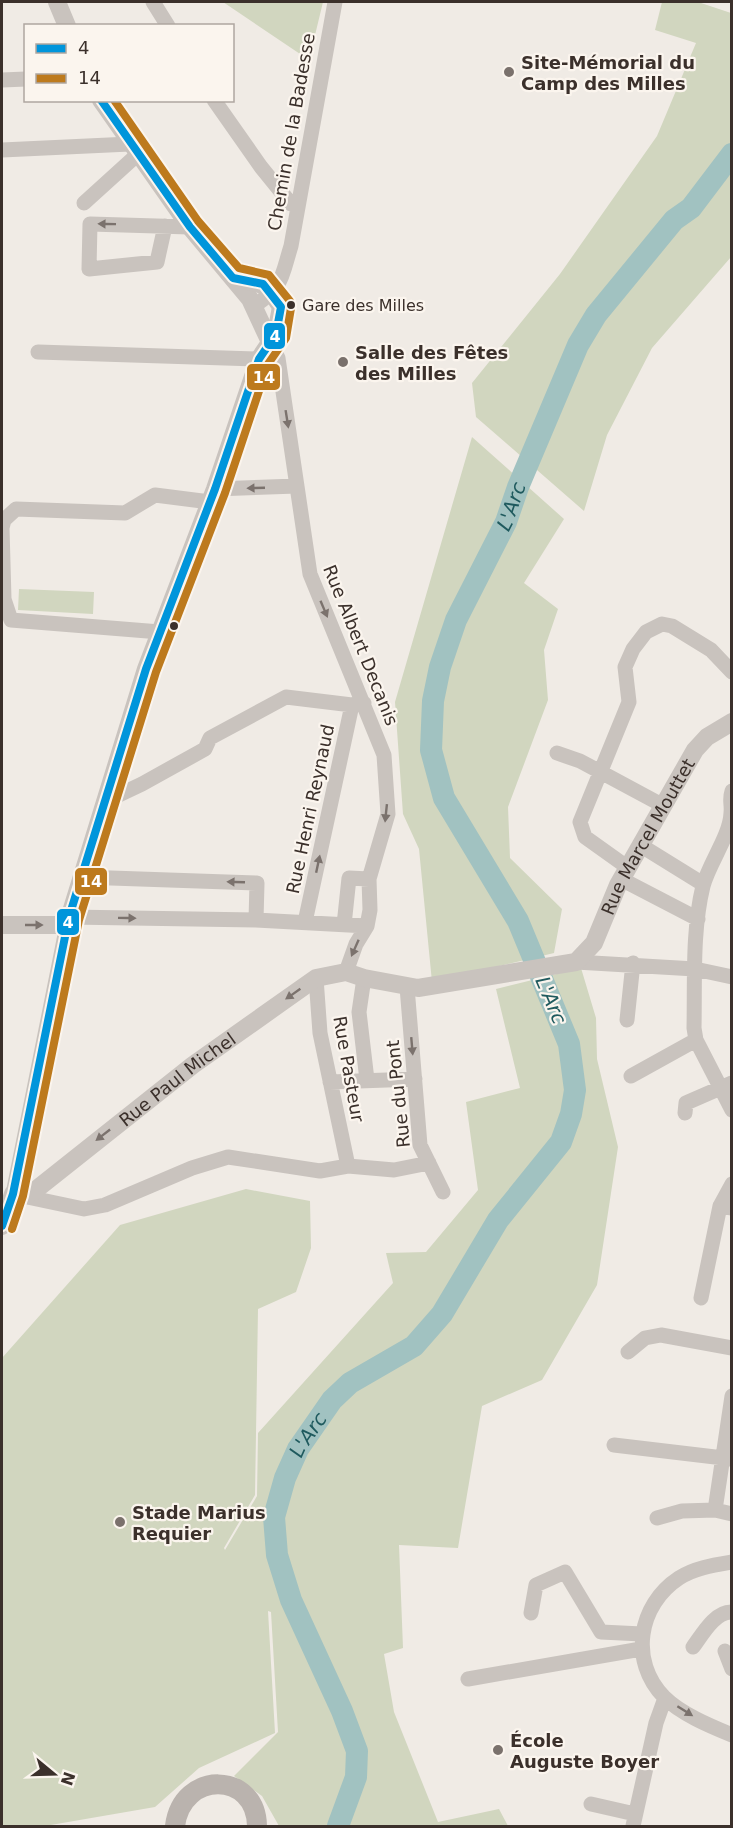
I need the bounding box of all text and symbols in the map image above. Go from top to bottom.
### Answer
legend [24,24,234,102]
street label: Chemin de la Badesse [263,31,319,233]
text: 4 [78,37,89,58]
place label: Site-Mémorial du Camp des Milles [521,52,695,94]
marker: Site-Mémorial du Camp des Milles [502,65,516,79]
text: 14 [78,67,101,88]
one-way arrow [97,220,116,229]
place label: Gare des Milles [302,296,424,315]
marker: Gare des Milles [285,299,297,311]
line badge: 4 [263,322,286,350]
text: 4 [269,327,281,346]
place label: Salle des Fêtes des Milles [355,342,508,384]
marker: Salle des Fêtes des Milles [336,355,350,369]
line badge: 14 [246,363,281,391]
text: 14 [253,368,275,387]
one-way arrow [282,409,291,428]
water label: L'Arc [492,479,531,535]
one-way arrow [247,483,266,492]
street label: Rue Albert Decanis [319,562,403,728]
one-way arrow [320,600,329,618]
unlabelled marker [168,620,180,632]
street label: Rue Henri Reynaud [282,722,338,896]
street label: Rue Marcel Mouttet [596,754,699,918]
one-way arrow [381,804,391,823]
one-way arrow [313,855,323,874]
line badge: 14 [74,867,108,896]
text: 14 [80,872,102,891]
one-way arrow [226,877,245,887]
line badge: 4 [56,908,80,936]
text: 4 [62,913,74,932]
one-way arrow [118,913,137,923]
one-way arrow [25,920,44,930]
one-way arrow [351,940,360,957]
water label: L'Arc [530,973,572,1027]
one-way arrow [286,988,302,1000]
street label: Rue Pasteur [329,1014,369,1124]
street label: Rue Paul Michel [115,1028,239,1130]
one-way arrow [407,1036,417,1055]
street label: Rue du Pont [382,1039,414,1149]
one-way arrow [96,1129,111,1141]
water label: L'Arc [284,1408,332,1461]
place label: Stade Marius Requier [132,1502,266,1544]
marker: Stade Marius Requier [113,1515,127,1529]
one-way arrow [677,1705,693,1716]
place label: École Auguste Boyer [510,1730,659,1772]
marker: École Auguste Boyer [491,1743,505,1757]
north arrow [24,1744,84,1804]
text: N [57,1769,79,1788]

